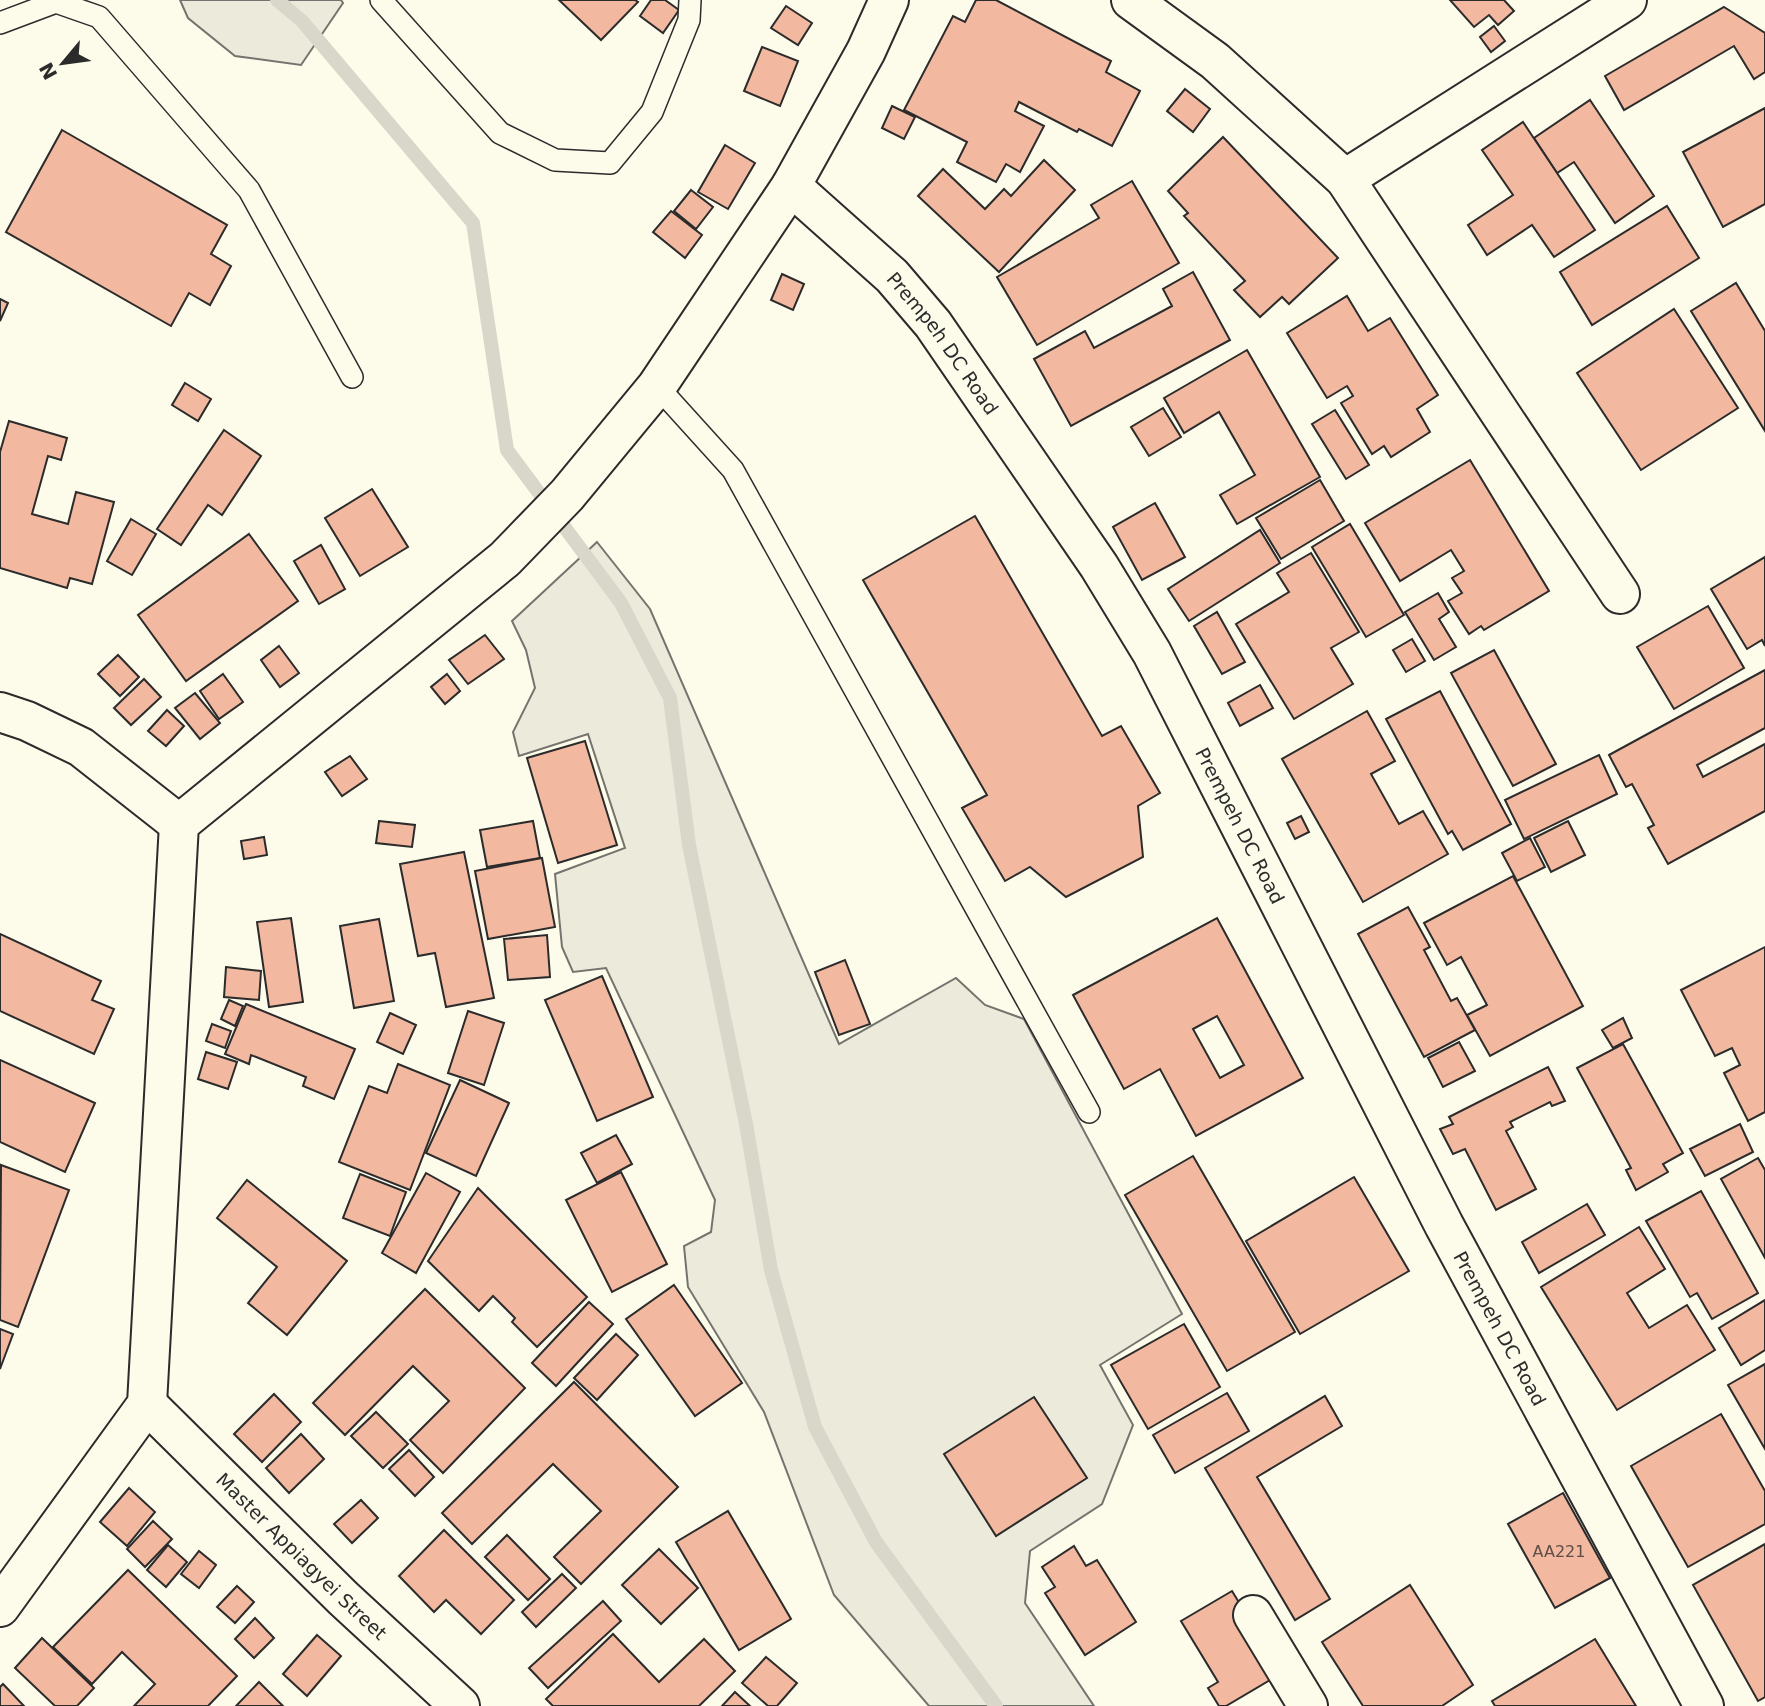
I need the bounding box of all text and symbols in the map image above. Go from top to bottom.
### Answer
north arrow [28,28,98,98]
text: N [35,59,62,84]
street label: Prempeh DC Road [882,267,1003,419]
street label: Prempeh DC Road [1191,744,1289,907]
street label: Prempeh DC Road [1449,1247,1551,1410]
street label: Master Appiagyei Street [212,1468,391,1644]
house number: AA221 [1533,1542,1585,1561]

